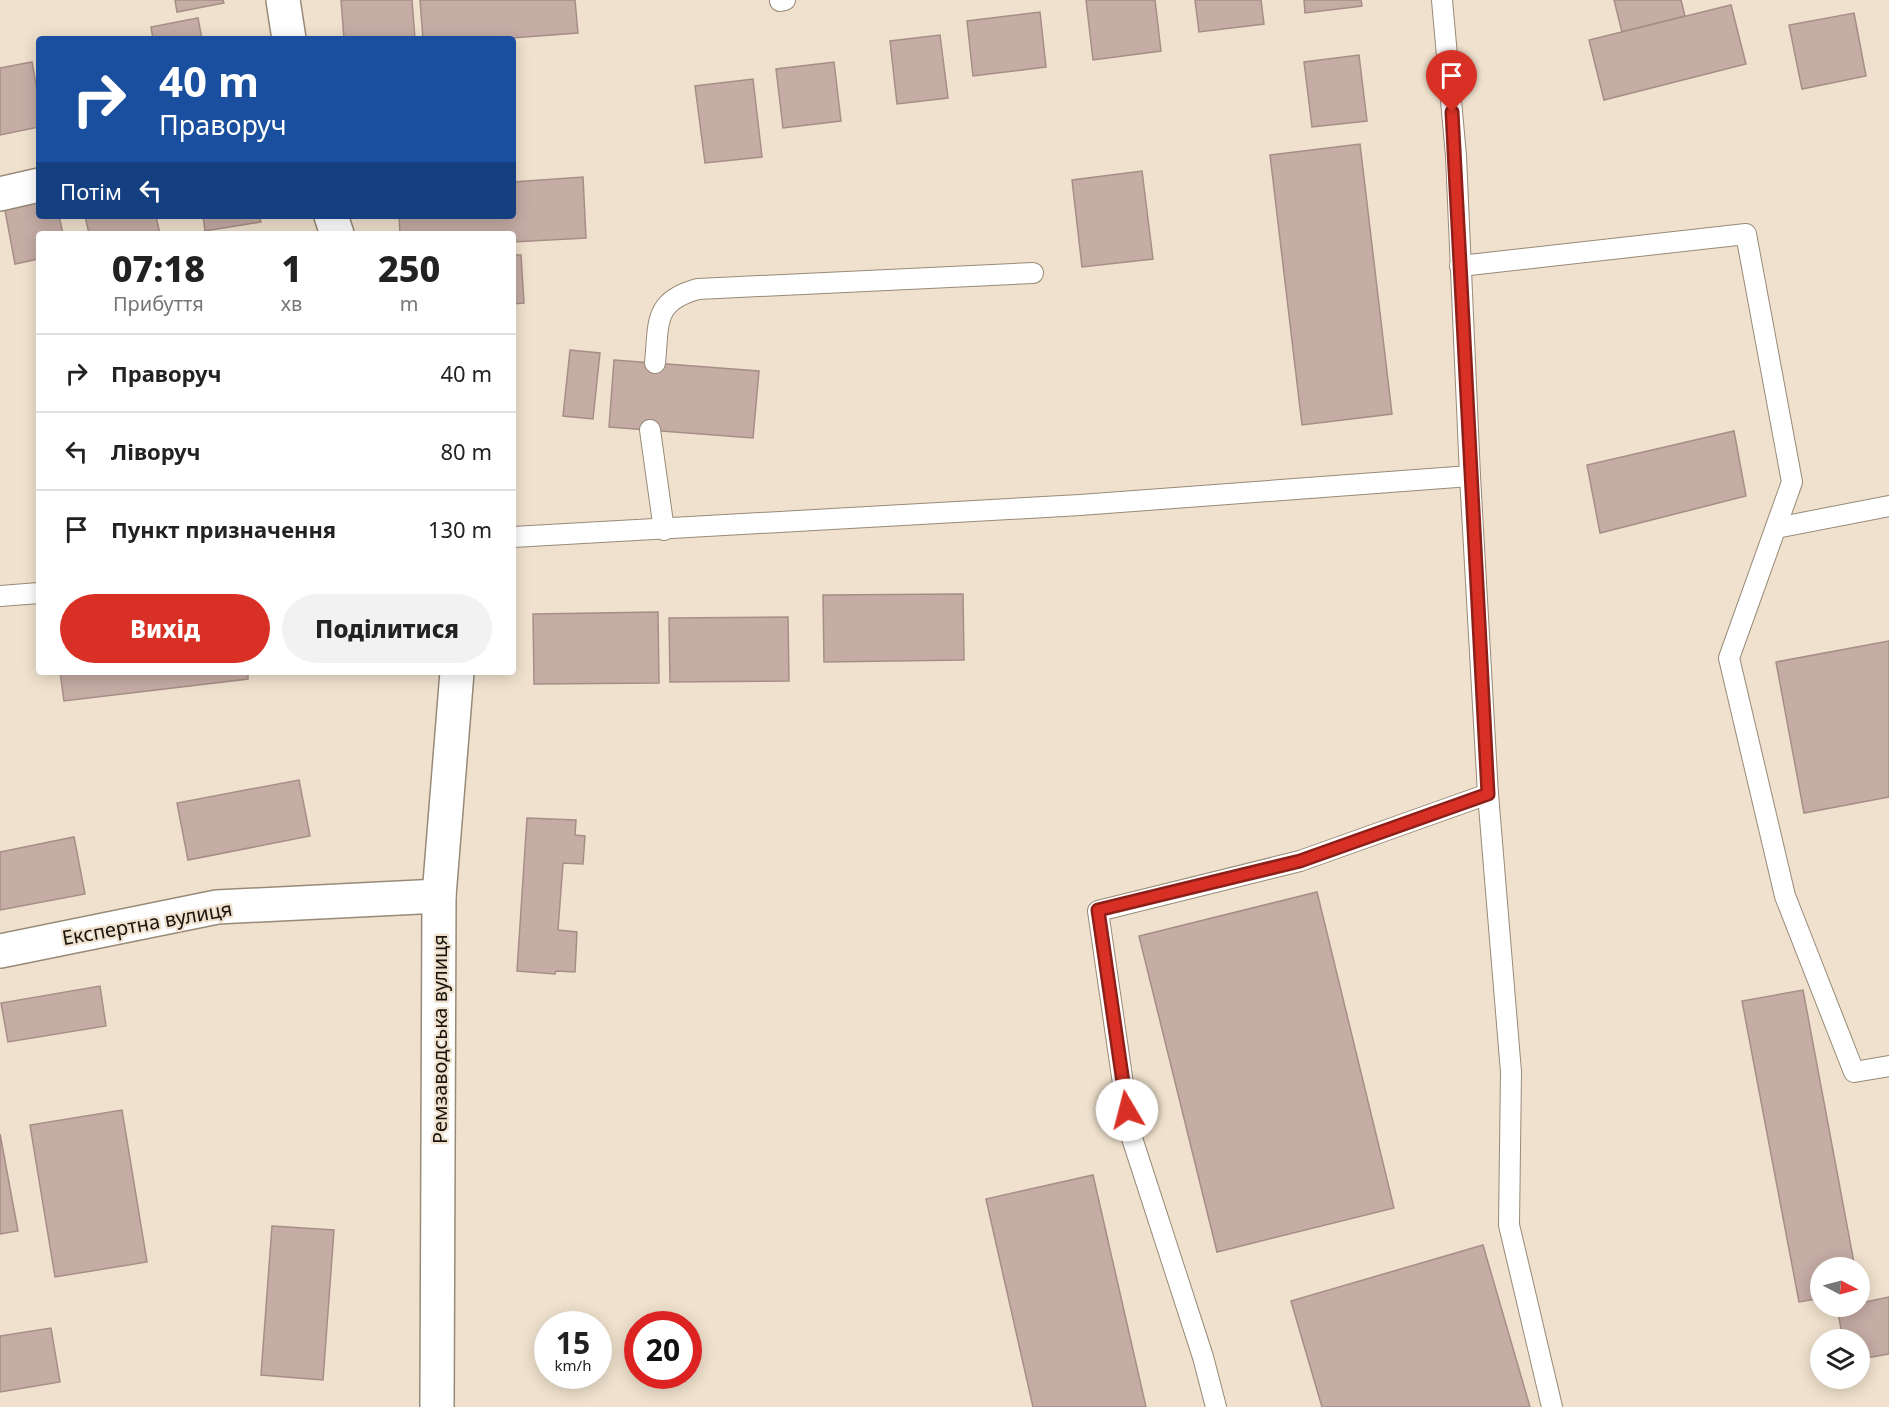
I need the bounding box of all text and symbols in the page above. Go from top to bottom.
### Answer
pin [1426,50,1477,112]
text: 40 m [159,52,259,109]
icon: arrive [1435,59,1468,92]
icon: right [60,60,138,138]
text: Праворуч [159,106,287,143]
icon: left [134,174,167,207]
text: Потім [60,176,122,206]
text: 07:18 [112,244,205,293]
text: 1 [281,244,302,293]
text: 250 [378,244,440,293]
text: Прибуття [113,290,204,317]
text: хв [281,290,302,317]
text: m [400,290,418,317]
icon: right [60,357,93,390]
text: Праворуч [111,358,222,388]
text: 40 m [441,358,492,388]
icon: left [60,435,93,468]
text: Ліворуч [111,436,201,466]
text: 80 m [441,436,492,466]
icon: arrive [60,513,93,546]
text: Пункт призначення [111,514,336,544]
text: 130 m [428,514,492,544]
button: Вихід [60,594,270,663]
button: Поділитися [282,594,492,663]
street label: Експертна вулиця [60,895,234,951]
street label: Ремзаводська вулиця [426,934,453,1144]
position arrow [1095,1078,1159,1142]
north arrow [1810,1257,1870,1317]
map controls [1810,1257,1870,1389]
speed limit sign: 20 [624,1311,702,1389]
text: 15 [556,1322,590,1363]
button: layers [1810,1329,1870,1389]
text: km/h [555,1355,591,1375]

